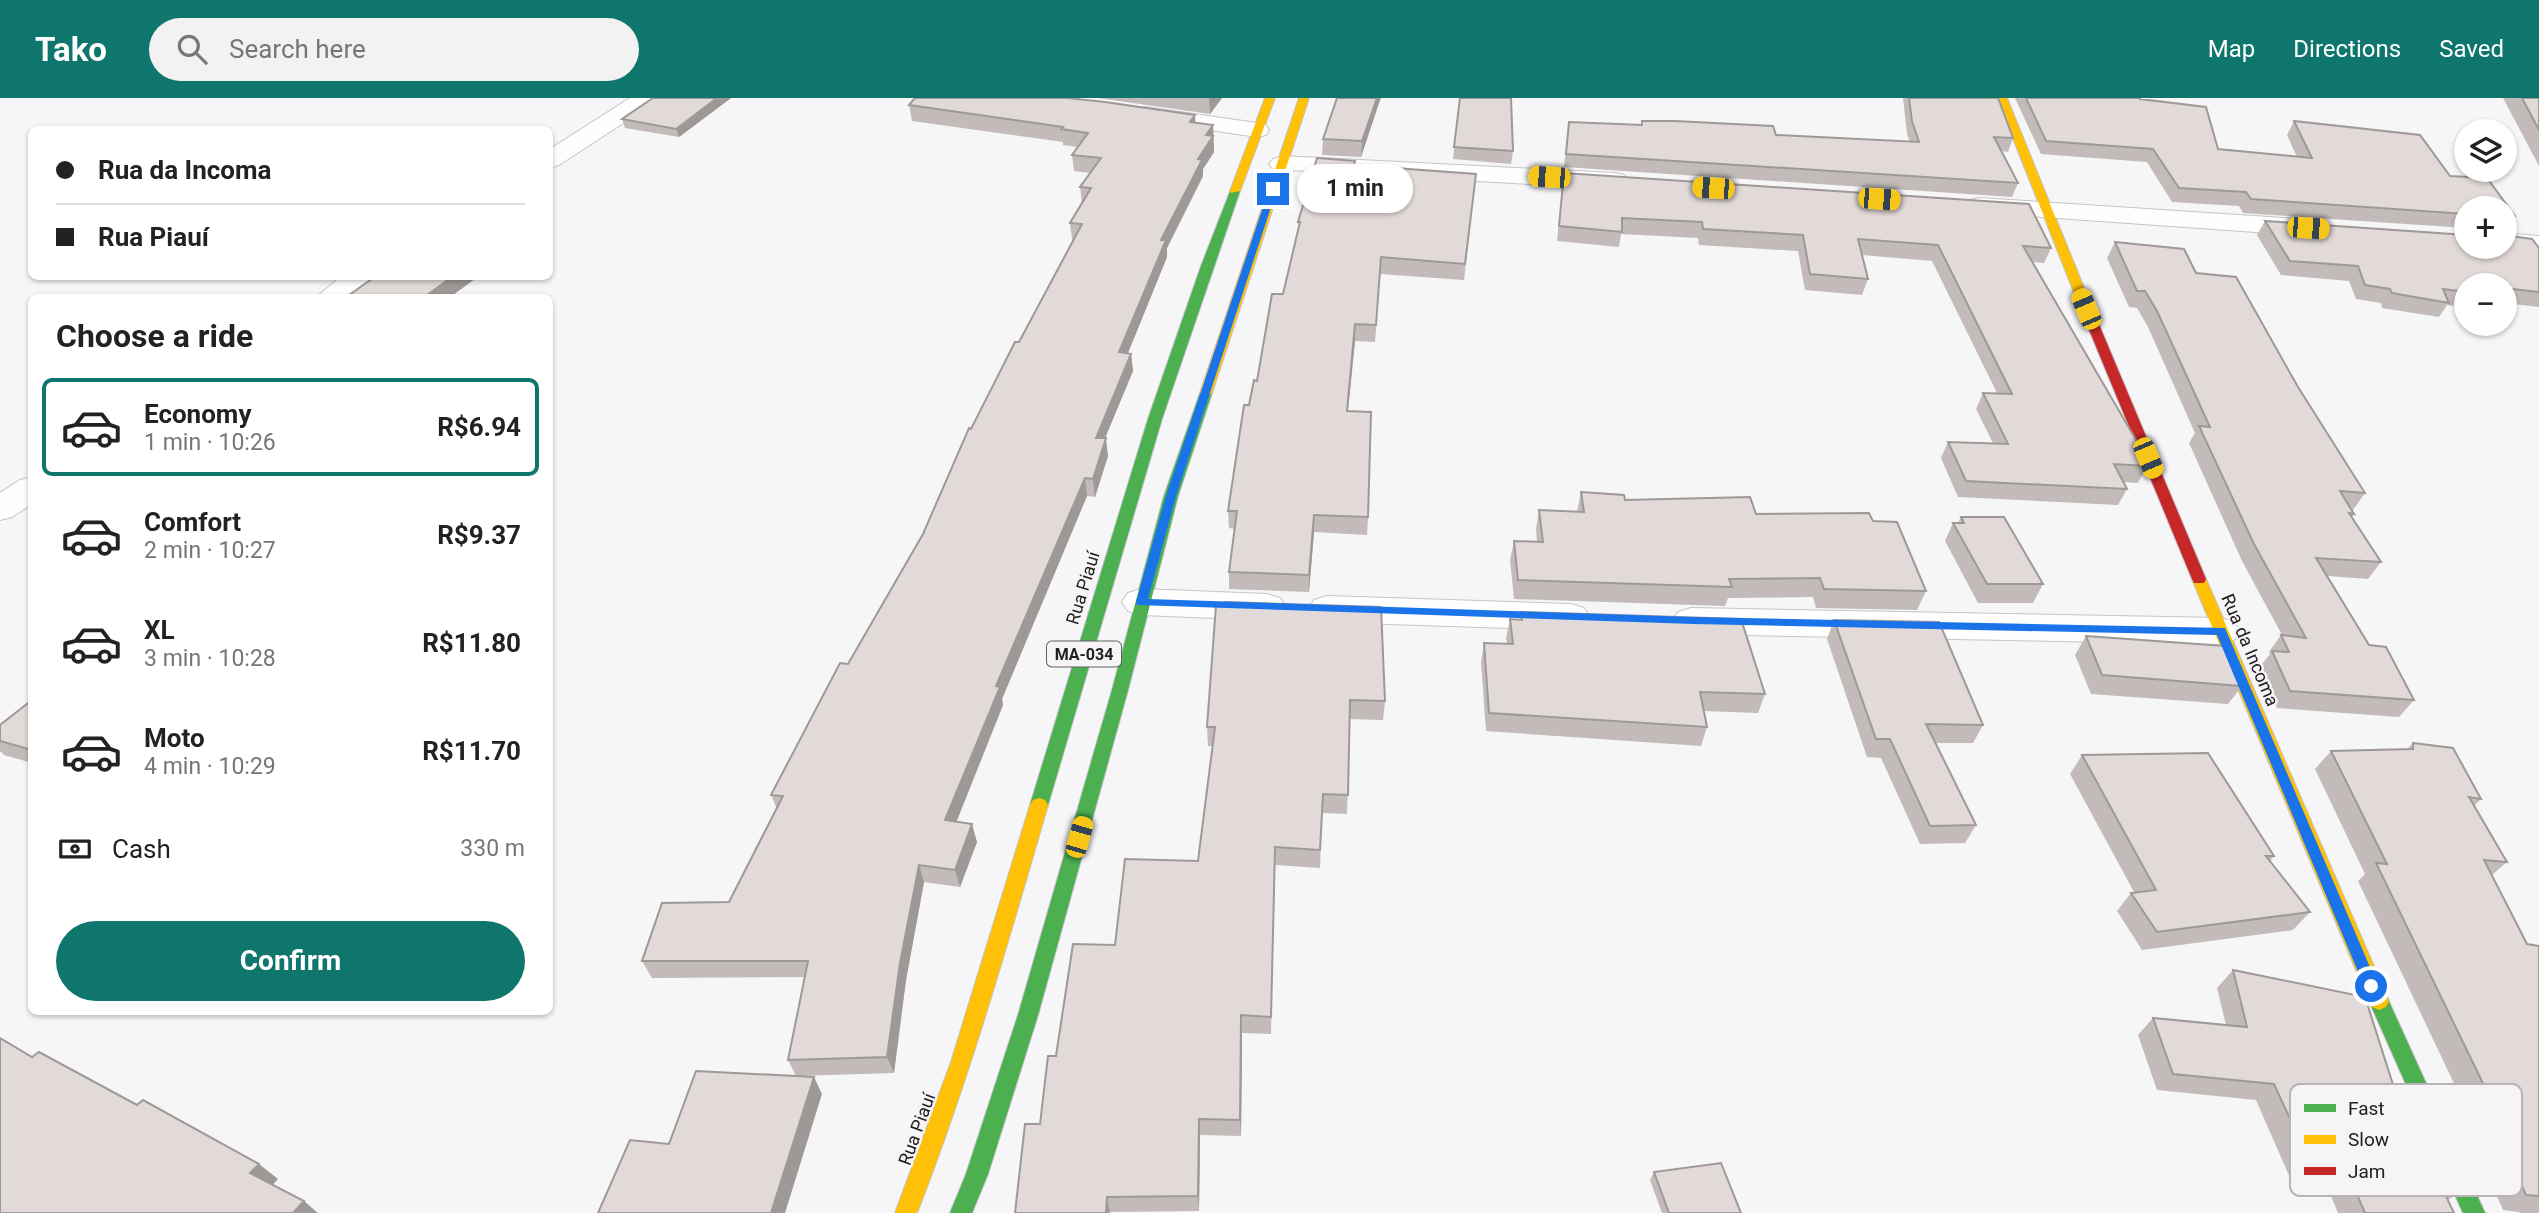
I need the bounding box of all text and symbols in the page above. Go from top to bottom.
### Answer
search box [149,18,639,81]
text: Tako [35,30,107,69]
icon: search [173,30,211,68]
text: Search here [229,34,366,64]
text: Map [2208,35,2255,63]
text: Directions [2293,35,2401,63]
text: Saved [2439,35,2504,63]
map controls [2454,119,2517,336]
button: layers [2454,119,2517,182]
text: Rua da Incoma [98,155,271,185]
callout: 1 min [1298,164,1413,214]
car [1528,165,1571,189]
route end [1257,173,1289,205]
text: 1 min [1326,175,1384,202]
car [1692,176,1735,200]
car [1858,187,1901,211]
button: + [2454,196,2517,259]
car [2287,216,2330,240]
text: Rua Piauí [98,222,209,252]
button: − [2454,273,2517,336]
car [2069,286,2104,332]
text: Choose a ride [56,317,253,355]
icon: car [60,396,123,459]
text: Economy [144,399,251,429]
text: R$6.94 [437,412,521,442]
text: 1 min · 10:26 [144,429,276,456]
car [2131,435,2166,481]
icon: car [60,504,123,567]
text: Comfort [144,507,241,537]
text: R$9.37 [437,520,521,550]
text: 2 min · 10:27 [144,537,276,564]
street label: Rua Piauí [1061,548,1104,627]
street label: Rua da Incoma [2217,591,2284,709]
icon: car [60,612,123,675]
text: XL [144,615,175,645]
text: R$11.80 [422,628,521,658]
road number: MA-034 [1047,642,1121,666]
text: 3 min · 10:28 [144,645,276,672]
icon: car [60,720,123,783]
text: Moto [144,723,205,753]
text: R$11.70 [422,736,521,766]
text: 4 min · 10:29 [144,753,276,780]
car [1064,814,1095,860]
icon: cash [56,830,94,868]
text: Cash [112,834,171,864]
text: 330 m [460,835,525,862]
button: Confirm [56,921,525,1001]
route start [2355,970,2387,1002]
legend [2290,1084,2522,1196]
street label: Rua Piauí [894,1089,939,1168]
text: Fast [2348,1097,2385,1120]
text: Slow [2348,1128,2389,1151]
text: Jam [2348,1160,2385,1183]

